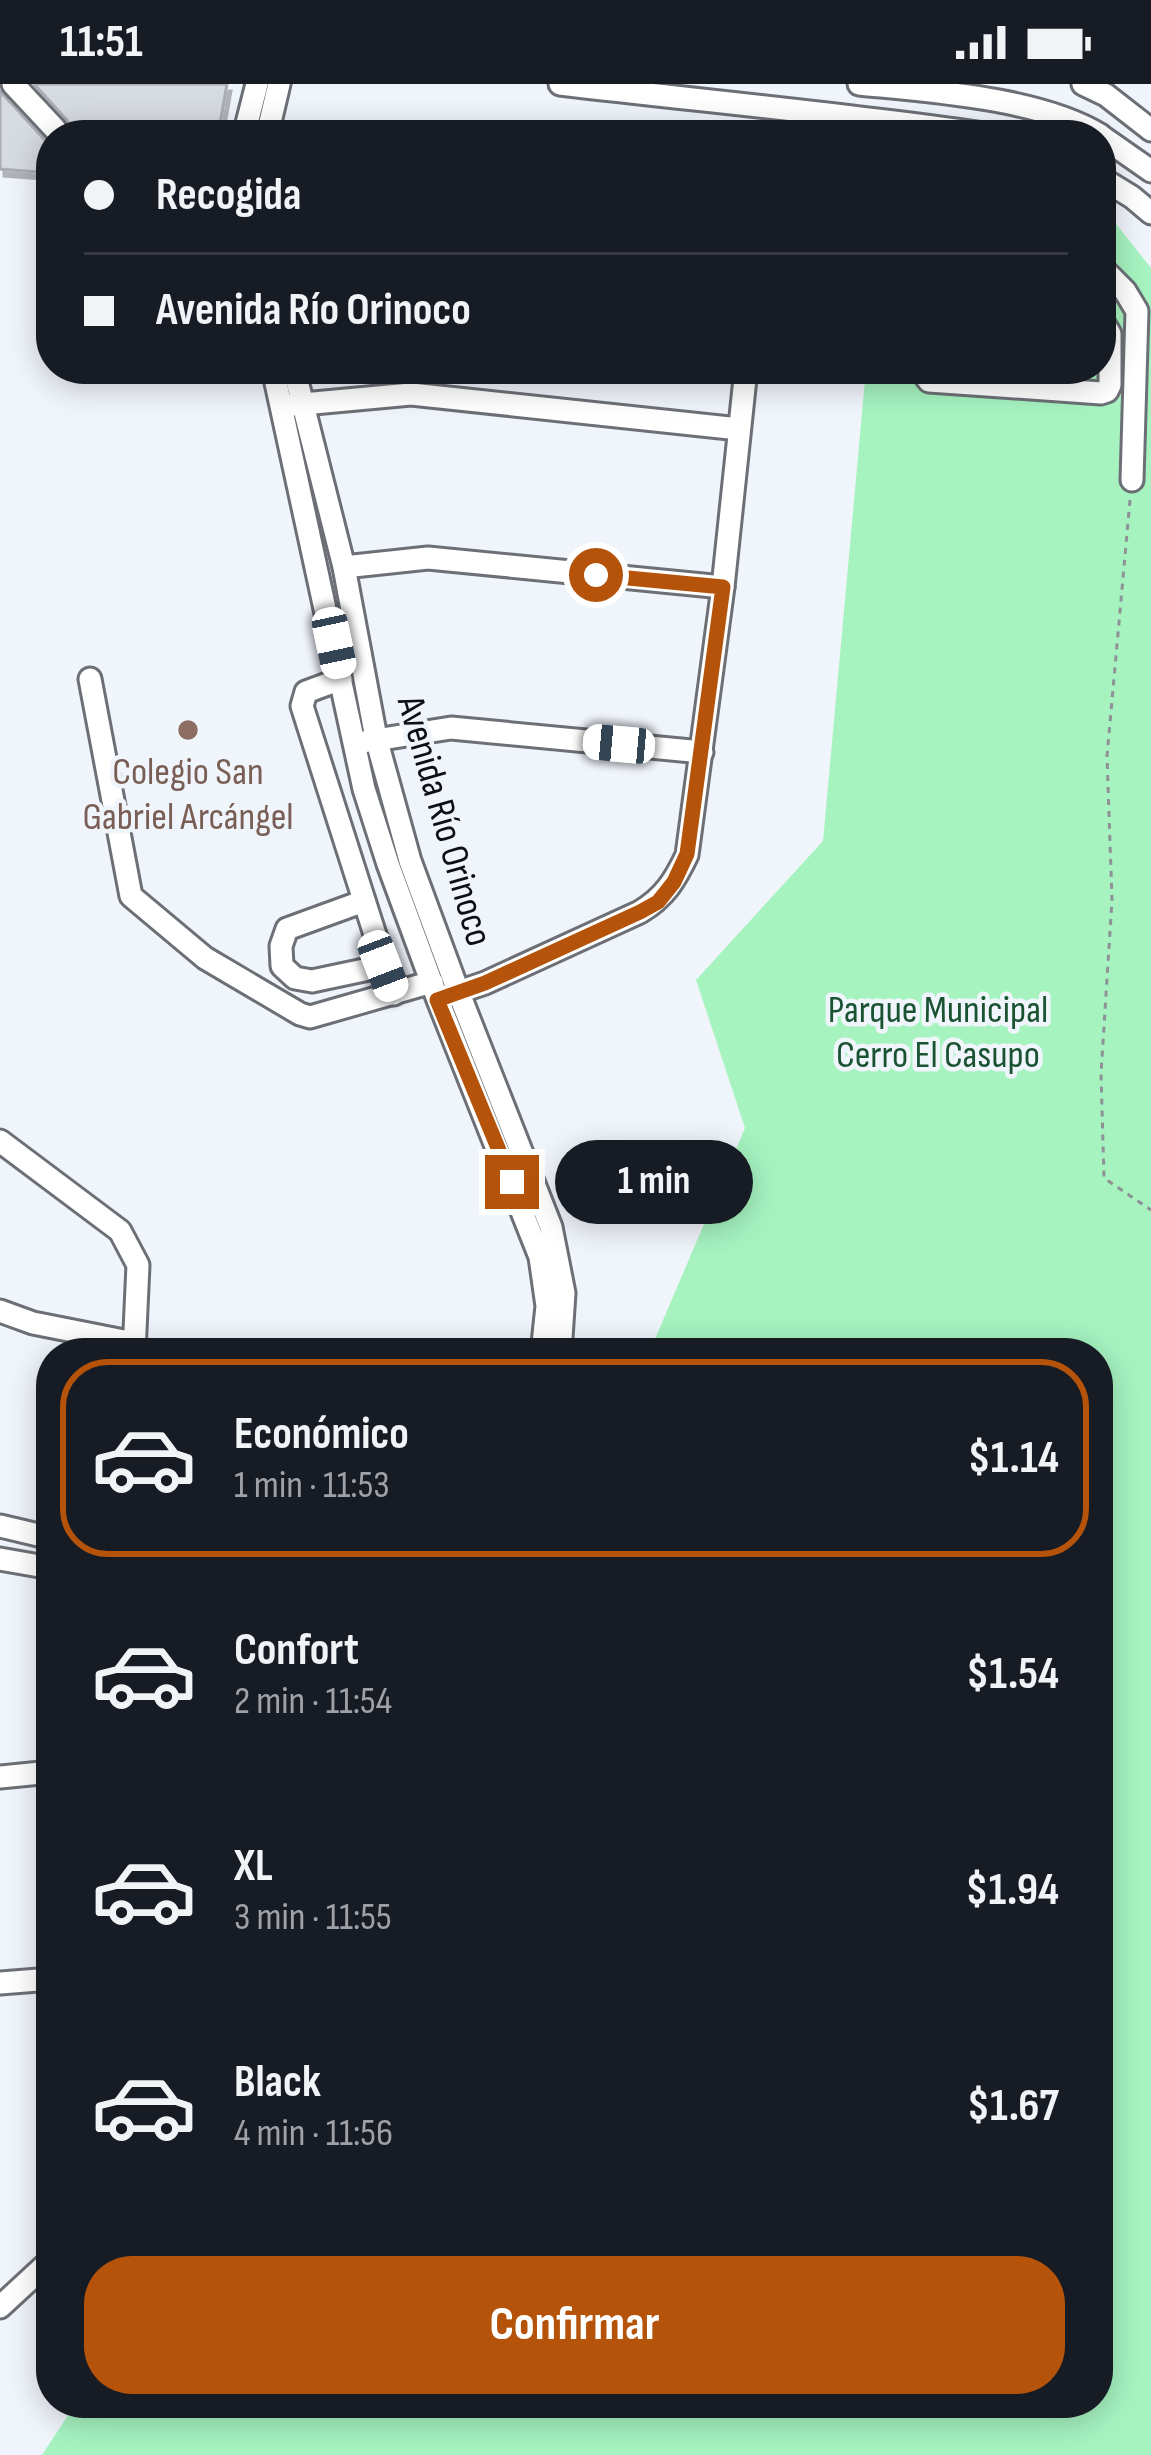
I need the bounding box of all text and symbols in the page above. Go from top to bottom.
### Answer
text: 11:51 [60,15,143,70]
text: Recogida [156,168,301,223]
text: Avenida Río Orinoco [156,283,471,338]
route start [569,548,623,602]
car [309,604,359,682]
street label: Avenida Río Orinoco [386,690,502,951]
marker: Colegio San Gabriel Arcángel [175,717,201,743]
car [582,723,656,765]
place label: Colegio San Gabriel Arcángel [82,749,294,841]
car [353,926,413,1006]
park label: Parque Municipal Cerro El Casupo [828,987,1048,1079]
callout: 1 min [554,1140,752,1224]
route end [485,1155,539,1209]
text: 1 min [618,1158,690,1205]
icon: car [90,1404,198,1512]
text: Económico [234,1407,409,1462]
text: $1.14 [968,1431,1059,1486]
text: 1 min · 11:53 [234,1462,390,1509]
icon: car [90,1620,198,1728]
text: Confort [234,1623,359,1678]
text: $1.54 [966,1647,1059,1702]
text: 2 min · 11:54 [234,1678,392,1725]
icon: car [90,1836,198,1944]
text: XL [234,1839,273,1894]
text: $1.94 [965,1863,1059,1918]
text: 3 min · 11:55 [234,1894,392,1941]
icon: car [90,2052,198,2160]
text: Black [234,2055,321,2110]
text: $1.67 [967,2079,1059,2134]
text: 4 min · 11:56 [234,2110,393,2157]
button: Confirmar [84,2256,1065,2394]

